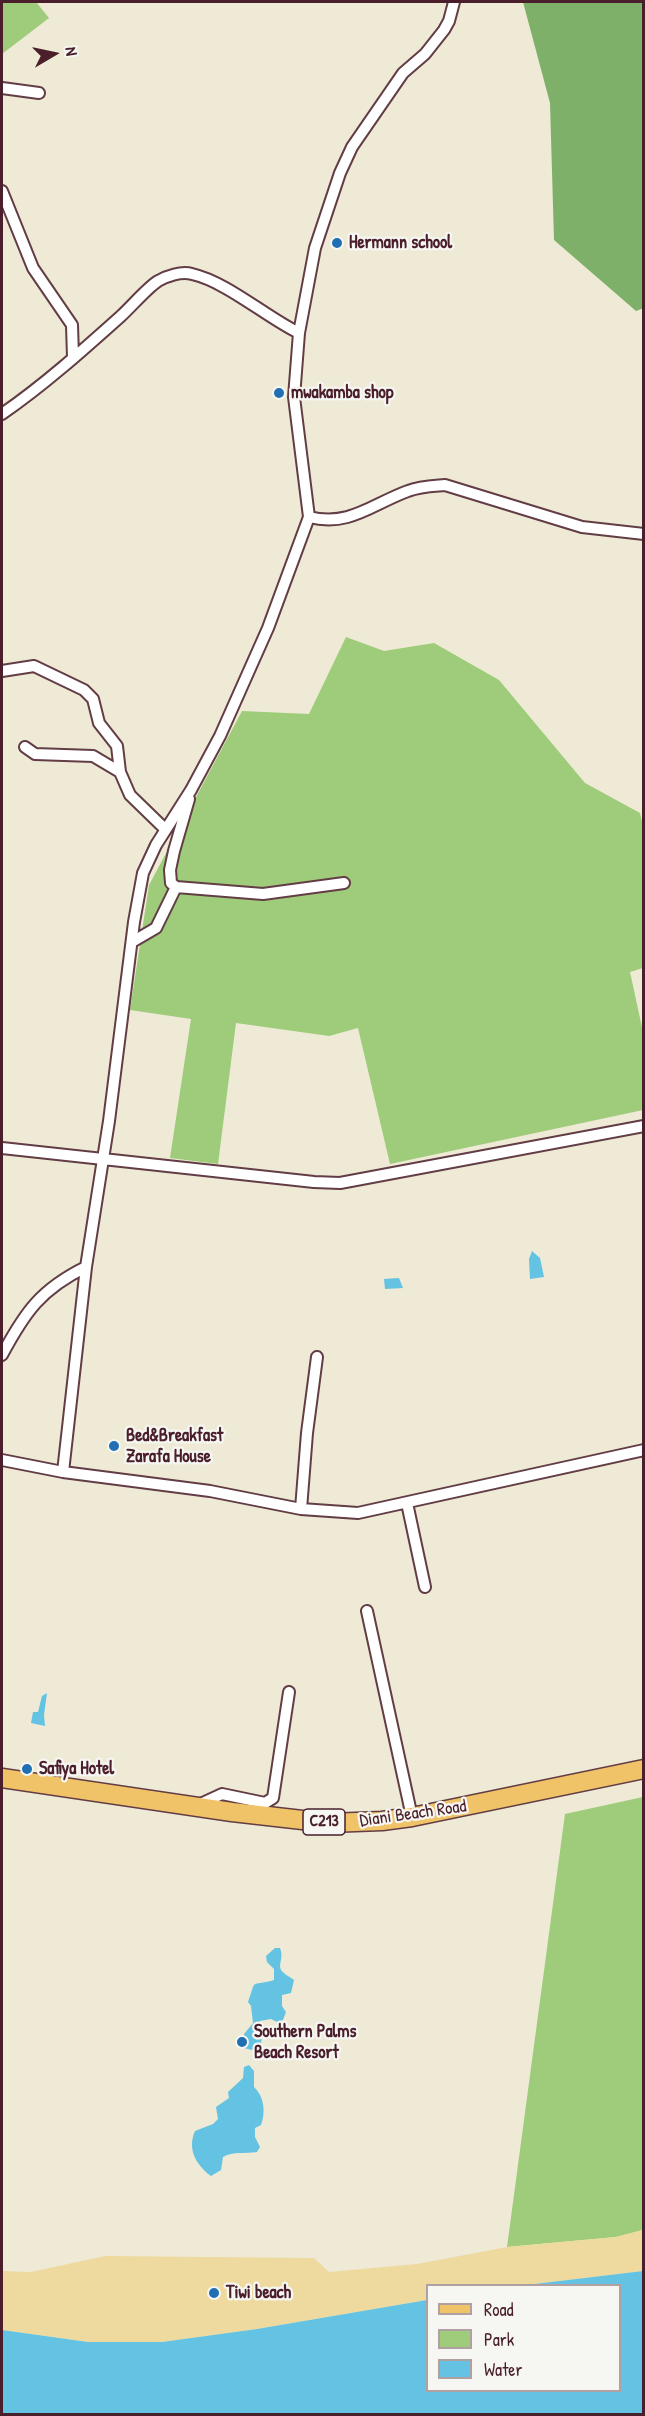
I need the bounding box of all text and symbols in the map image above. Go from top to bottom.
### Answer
north arrow [24,24,84,84]
text: N [60,45,83,57]
place label: Hermann school [349,232,452,254]
marker: Hermann school [330,236,344,250]
place label: mwakamba shop [291,382,393,404]
marker: mwakamba shop [272,386,286,400]
place label: Bed&Breakfast Zarafa House [126,1425,223,1468]
marker: Bed&Breakfast Zarafa House [107,1439,121,1453]
place label: Safiya Hotel [39,1758,114,1780]
marker: Safiya Hotel [20,1762,34,1776]
street label: Diani Beach Road [358,1796,468,1832]
road number: C213 [303,1809,345,1835]
place label: Southern Palms Beach Resort [254,2021,357,2064]
marker: Southern Palms Beach Resort [235,2035,249,2049]
place label: Tiwi beach [226,2282,291,2304]
legend [426,2284,621,2392]
marker: Tiwi beach [207,2286,221,2300]
text: Road [484,2297,514,2322]
text: Park [484,2327,514,2352]
text: Water [484,2357,522,2382]

